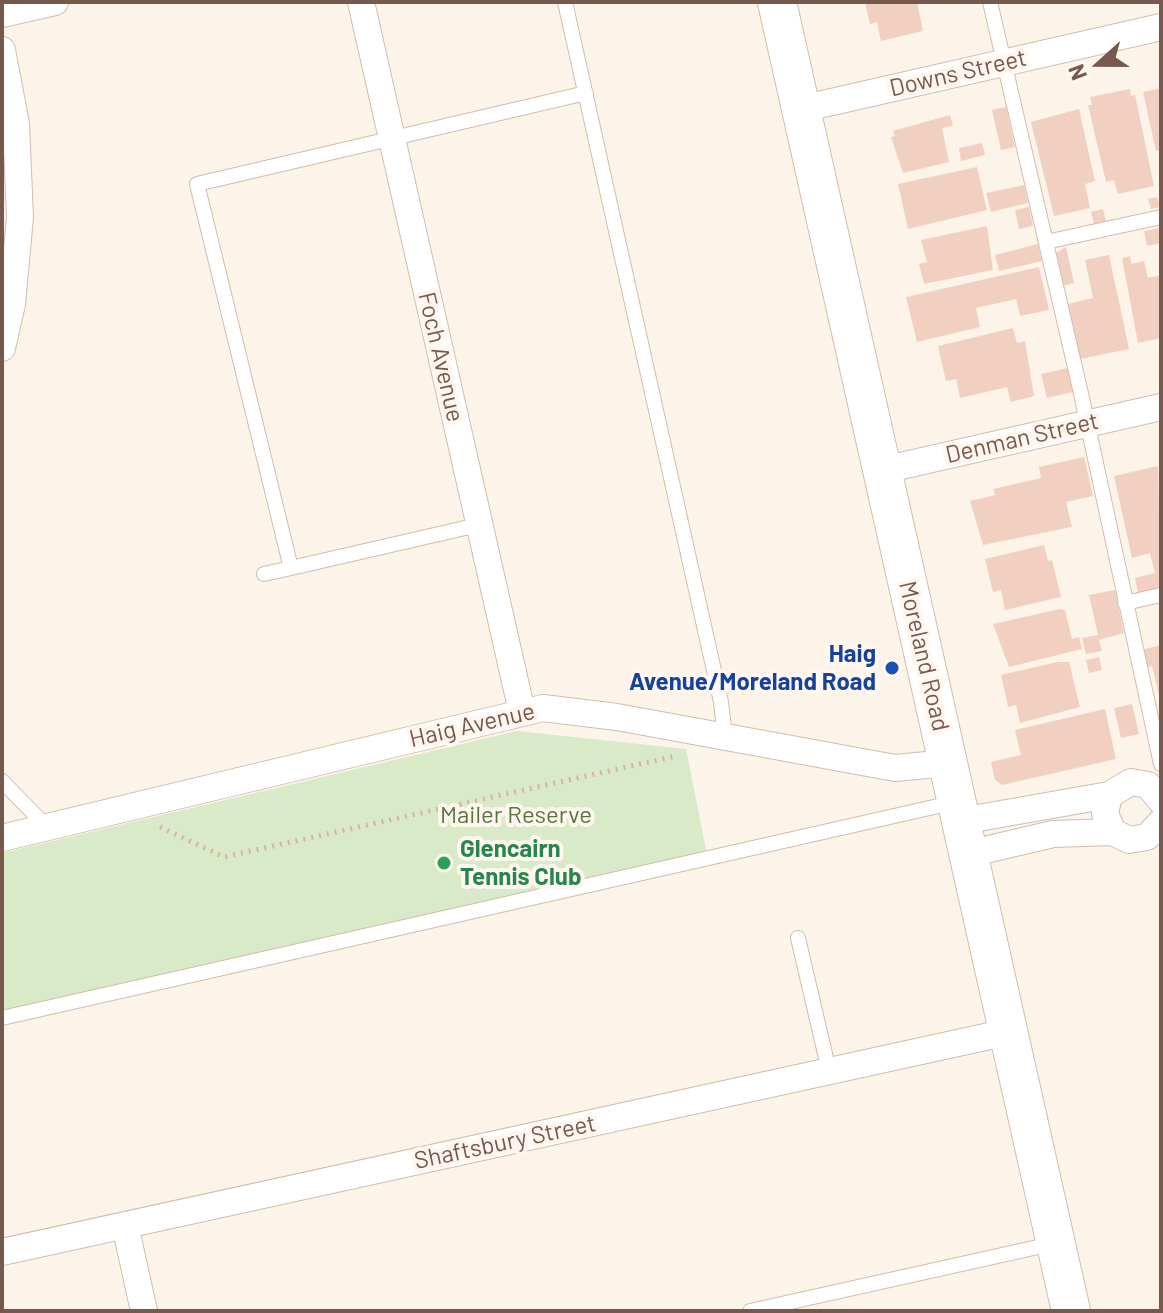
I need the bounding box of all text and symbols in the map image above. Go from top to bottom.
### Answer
north arrow [1059,24,1139,104]
street label: Downs Street [887,43,1029,103]
text: N [1062,61,1091,84]
street label: Foch Avenue [412,289,470,425]
street label: Denman Street [943,406,1101,470]
street label: Moreland Road [893,578,955,734]
place label: Haig Avenue/Moreland Road [629,640,876,696]
marker: Haig Avenue/Moreland Road [883,659,901,677]
street label: Haig Avenue [406,697,538,753]
park label: Mailer Reserve [440,801,592,829]
place label: Glencairn Tennis Club [460,835,581,891]
marker: Glencairn Tennis Club [435,854,453,872]
street label: Shaftsbury Street [412,1109,598,1175]

